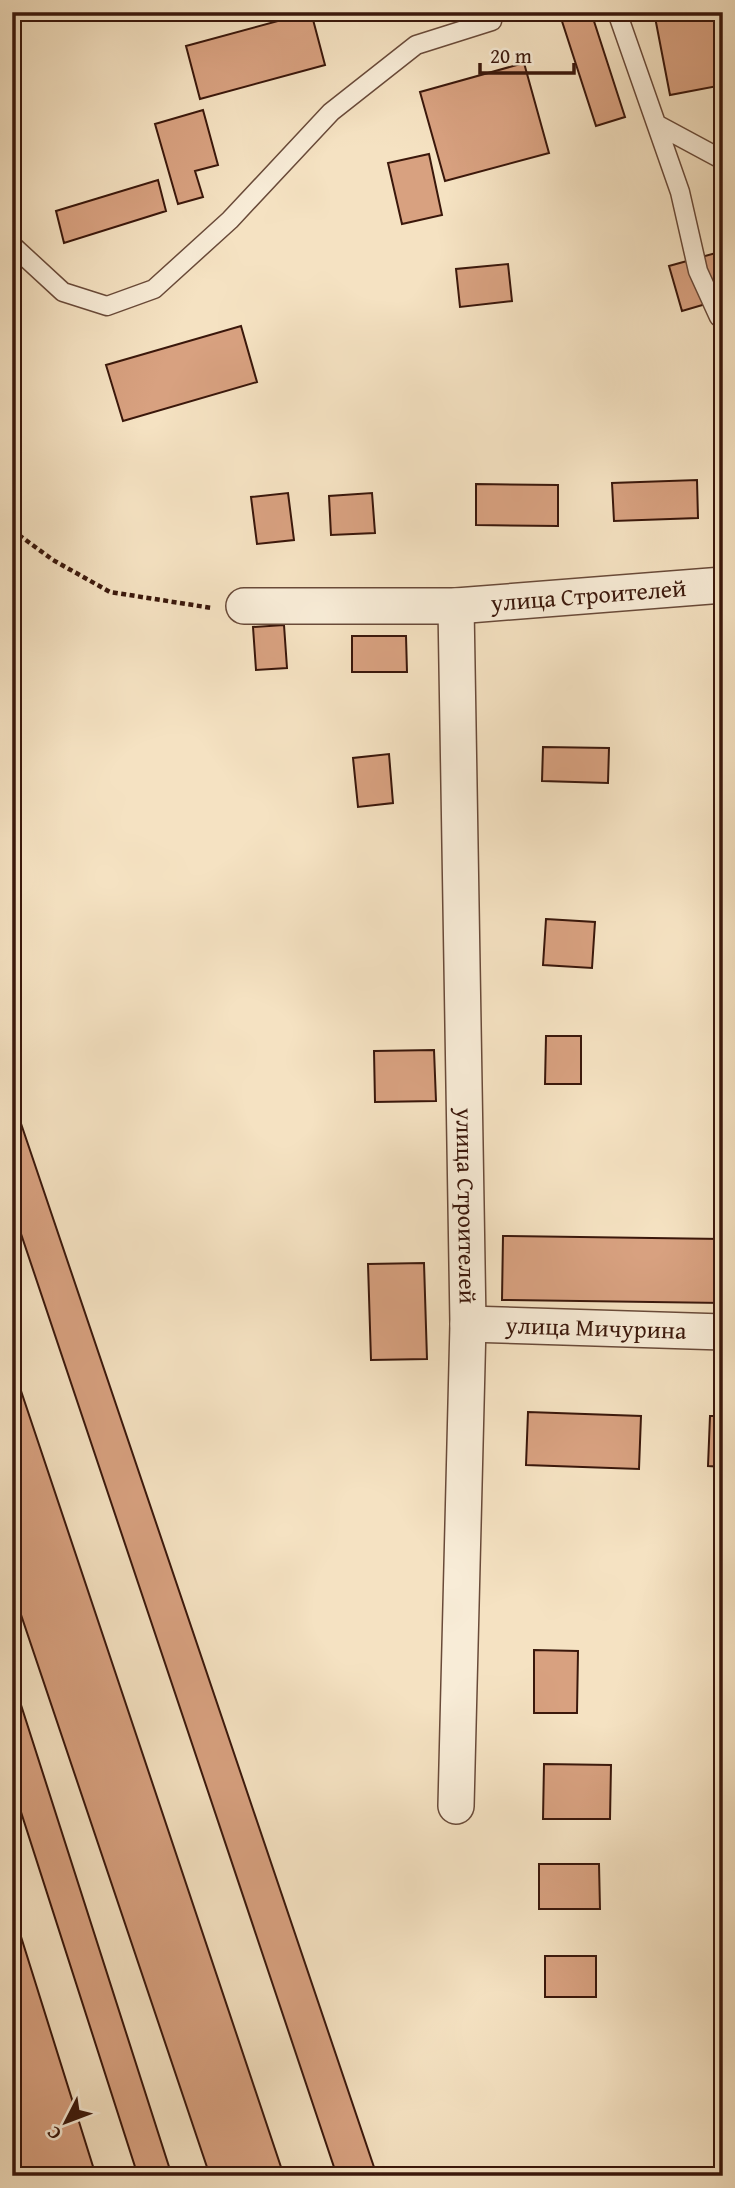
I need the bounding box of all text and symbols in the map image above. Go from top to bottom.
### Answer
scale bar [480,32,574,76]
text: 20 m [490,40,532,71]
street label: улица Строителей [489,570,688,620]
street label: улица Строителей [447,1107,486,1304]
street label: улица Мичурина [504,1307,687,1348]
north arrow [32,2086,102,2156]
text: С [39,2120,67,2147]

